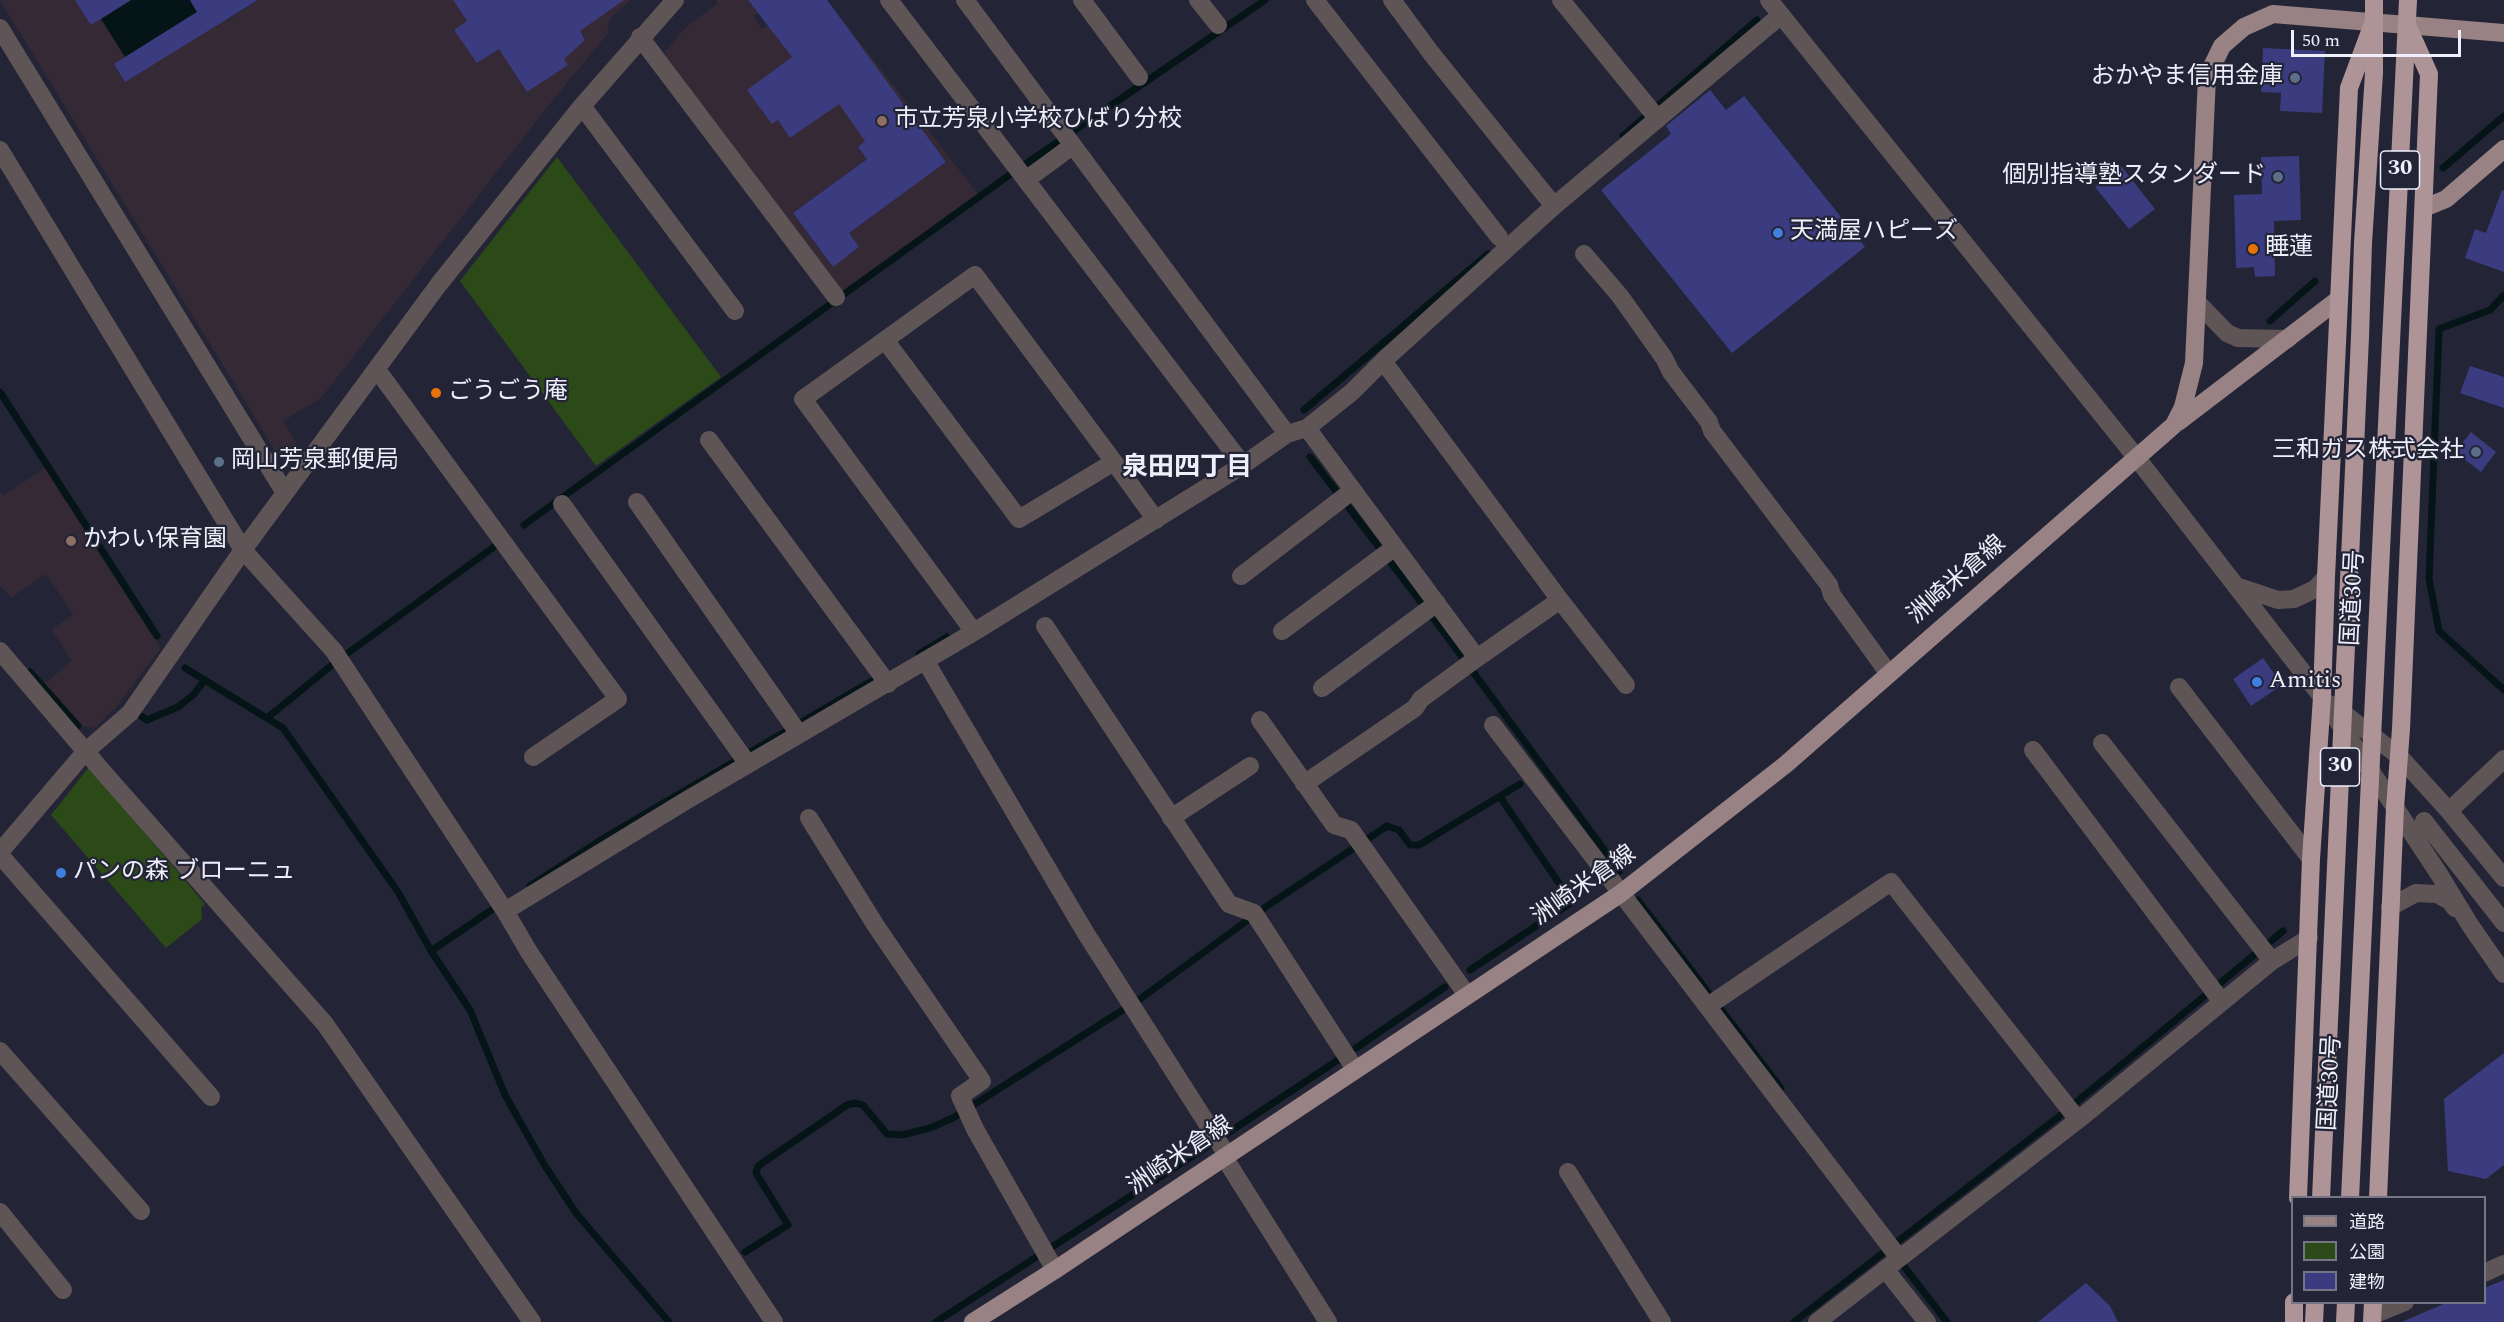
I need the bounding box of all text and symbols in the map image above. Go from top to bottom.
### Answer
scale bar [2294,18,2464,56]
text: 50 m [2302,27,2340,54]
place label: おかやま信用金庫 [2091,64,2283,92]
marker: おかやま信用金庫 [2288,71,2302,85]
place label: 市立芳泉小学校ひばり分校 [894,107,1182,135]
marker: 市立芳泉小学校ひばり分校 [875,114,889,128]
road number: 30 [2380,151,2420,189]
place label: 個別指導塾スタンダード [2002,163,2266,191]
marker: 個別指導塾スタンダード [2271,170,2285,184]
place label: 天満屋ハピーズ [1790,219,1958,247]
marker: 天満屋ハピーズ [1771,226,1785,240]
place label: 睡蓮 [2265,235,2313,263]
marker: 睡蓮 [2246,242,2260,256]
place label: ごうごう庵 [448,379,568,407]
marker: ごうごう庵 [429,386,443,400]
place label: 三和ガス株式会社 [2272,438,2464,466]
marker: 三和ガス株式会社 [2469,445,2483,459]
place label: 岡山芳泉郵便局 [231,448,399,476]
district label: 泉田四丁目 [1122,454,1252,486]
marker: 岡山芳泉郵便局 [212,455,226,469]
place label: かわい保育園 [83,527,227,555]
street label: 洲崎米倉線 [1903,531,2013,631]
marker: かわい保育園 [64,534,78,548]
street label: 国道30号 [2338,549,2372,647]
place label: Amitis [2269,668,2341,696]
marker: Amitis [2250,675,2264,689]
road number: 30 [2320,748,2360,786]
street label: 洲崎米倉線 [1528,841,1642,933]
place label: パンの森 ブローニュ [73,859,295,887]
marker: パンの森 ブローニュ [54,866,68,880]
street label: 国道30号 [2315,1034,2349,1132]
street label: 洲崎米倉線 [1123,1112,1239,1202]
legend [2291,1196,2486,1304]
text: 道路 [2349,1209,2385,1236]
text: 公園 [2349,1239,2385,1266]
text: 建物 [2349,1269,2385,1296]

